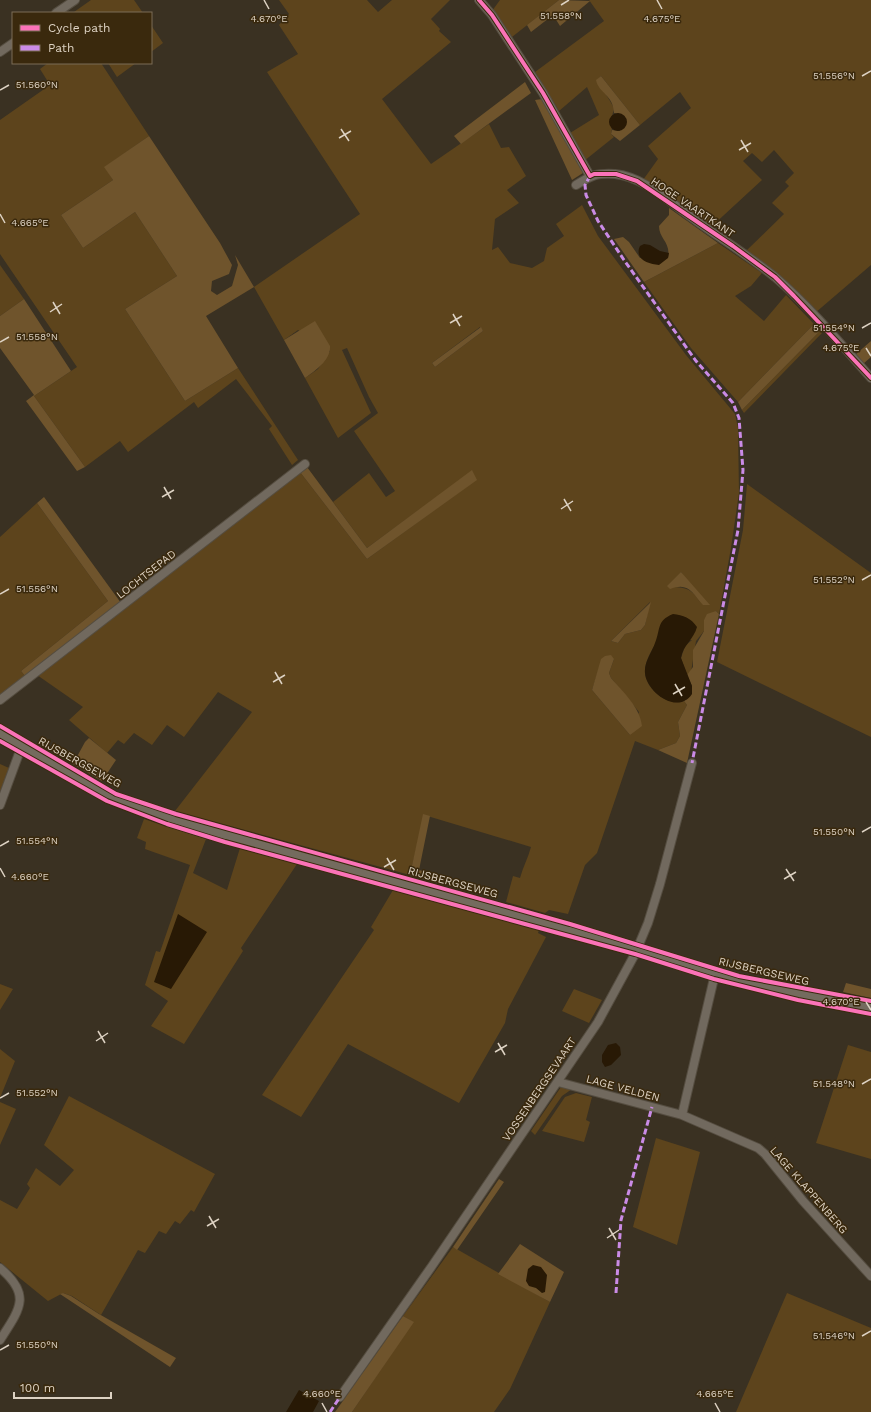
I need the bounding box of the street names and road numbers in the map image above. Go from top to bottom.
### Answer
street label: HOGE VAARTKANT [648,174,738,241]
street label: LOCHTSEPAD [114,547,179,602]
street label: RIJSBERGSEWEG [36,734,123,791]
street label: RIJSBERGSEWEG [406,864,499,901]
street label: RIJSBERGSEWEG [717,955,811,988]
street label: VOSSENBERGSEVAART [500,1035,579,1144]
street label: LAGE VELDEN [585,1072,661,1105]
street label: LAGE KLAPPENBERG [767,1144,850,1237]

